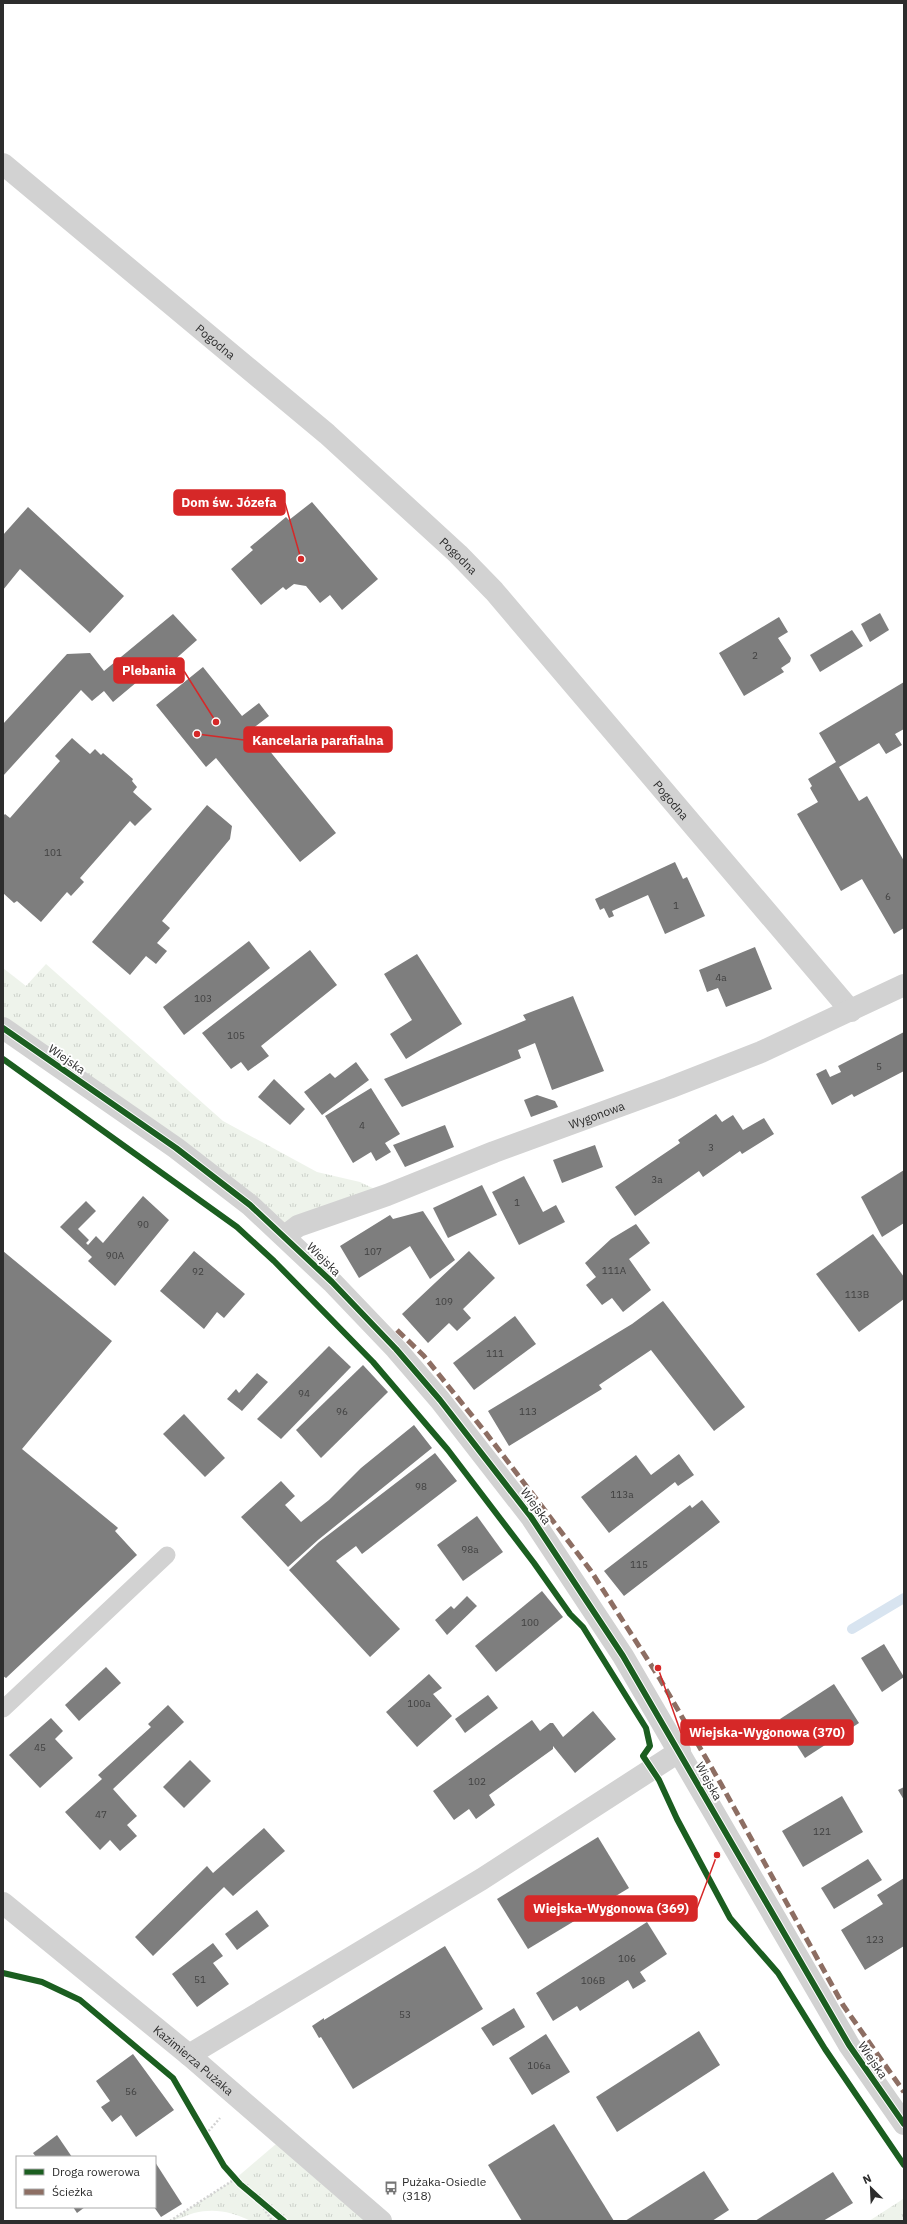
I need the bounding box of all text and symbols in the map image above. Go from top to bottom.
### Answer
street label: Pogodna [193,321,239,363]
callout: Dom św. Józefa [174,490,285,515]
text: Dom św. Józefa [181,494,277,511]
street label: Pogodna [437,534,481,578]
house number: 2 [752,649,758,662]
callout: Plebania [114,658,184,683]
text: Plebania [122,662,176,679]
callout: Kancelaria parafialna [244,727,392,752]
text: Kancelaria parafialna [252,732,384,749]
street label: Pogodna [651,777,693,823]
house number: 101 [44,846,62,859]
house number: 6 [885,890,891,903]
house number: 1 [673,899,679,912]
house number: 4a [715,971,727,984]
house number: 103 [194,992,212,1005]
house number: 105 [227,1029,245,1042]
street label: Wiejska [46,1041,89,1077]
house number: 5 [876,1060,882,1073]
street label: Wygonowa [566,1097,627,1132]
house number: 4 [359,1119,365,1132]
house number: 3 [708,1141,714,1154]
house number: 3a [651,1173,663,1186]
house number: 1 [514,1196,520,1209]
house number: 90 [137,1218,149,1231]
street label: Wiejska [304,1239,344,1279]
house number: 107 [364,1245,382,1258]
house number: 90A [106,1249,125,1262]
house number: 111A [602,1264,627,1277]
house number: 92 [192,1265,204,1278]
house number: 113B [845,1288,869,1301]
house number: 109 [435,1295,453,1308]
house number: 111 [486,1347,504,1360]
house number: 94 [298,1387,310,1400]
house number: 96 [336,1405,348,1418]
house number: 113 [519,1405,537,1418]
house number: 98 [415,1480,427,1493]
street label: Wiejska [518,1485,555,1528]
house number: 113a [610,1488,634,1501]
house number: 98a [461,1543,479,1556]
house number: 115 [630,1558,648,1571]
house number: 100 [521,1616,539,1629]
house number: 100a [407,1697,431,1710]
callout: Wiejska-Wygonowa (370) [681,1720,853,1745]
text: Wiejska-Wygonowa (370) [689,1724,845,1741]
house number: 45 [34,1741,46,1754]
street label: Wiejska [692,1759,726,1803]
house number: 102 [468,1775,486,1788]
house number: 47 [95,1808,107,1821]
house number: 121 [813,1825,831,1838]
callout: Wiejska-Wygonowa (369) [525,1896,697,1921]
text: Wiejska-Wygonowa (369) [533,1900,689,1917]
house number: 123 [866,1933,884,1946]
house number: 106 [618,1952,636,1965]
house number: 51 [194,1973,206,1986]
house number: 106B [581,1974,605,1987]
house number: 53 [399,2008,411,2021]
street label: Kazimierza Pużaka [151,2022,238,2098]
street label: Wiejska [855,2038,891,2082]
house number: 106a [527,2059,551,2072]
house number: 56 [125,2085,137,2098]
legend [16,2156,156,2208]
text: Droga rowerowa [52,2164,141,2179]
north arrow [851,2168,891,2208]
text: N [860,2171,873,2187]
place label: Pużaka-Osiedle (318) [402,2174,487,2203]
bus stop icon: Pużaka-Osiedle (318) [383,2180,399,2196]
text: Ścieżka [52,2184,93,2199]

